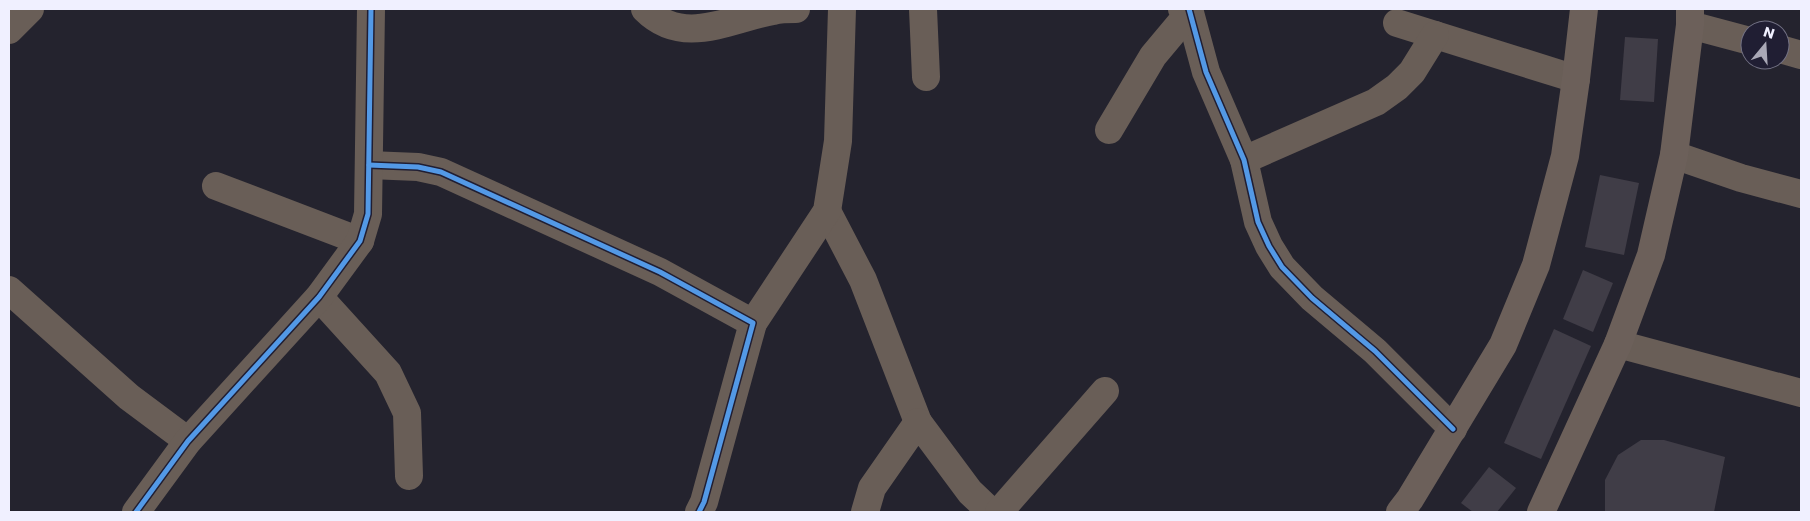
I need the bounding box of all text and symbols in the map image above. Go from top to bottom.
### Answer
north arrow [1740,20,1790,70]
text: N [1761,21,1777,44]

